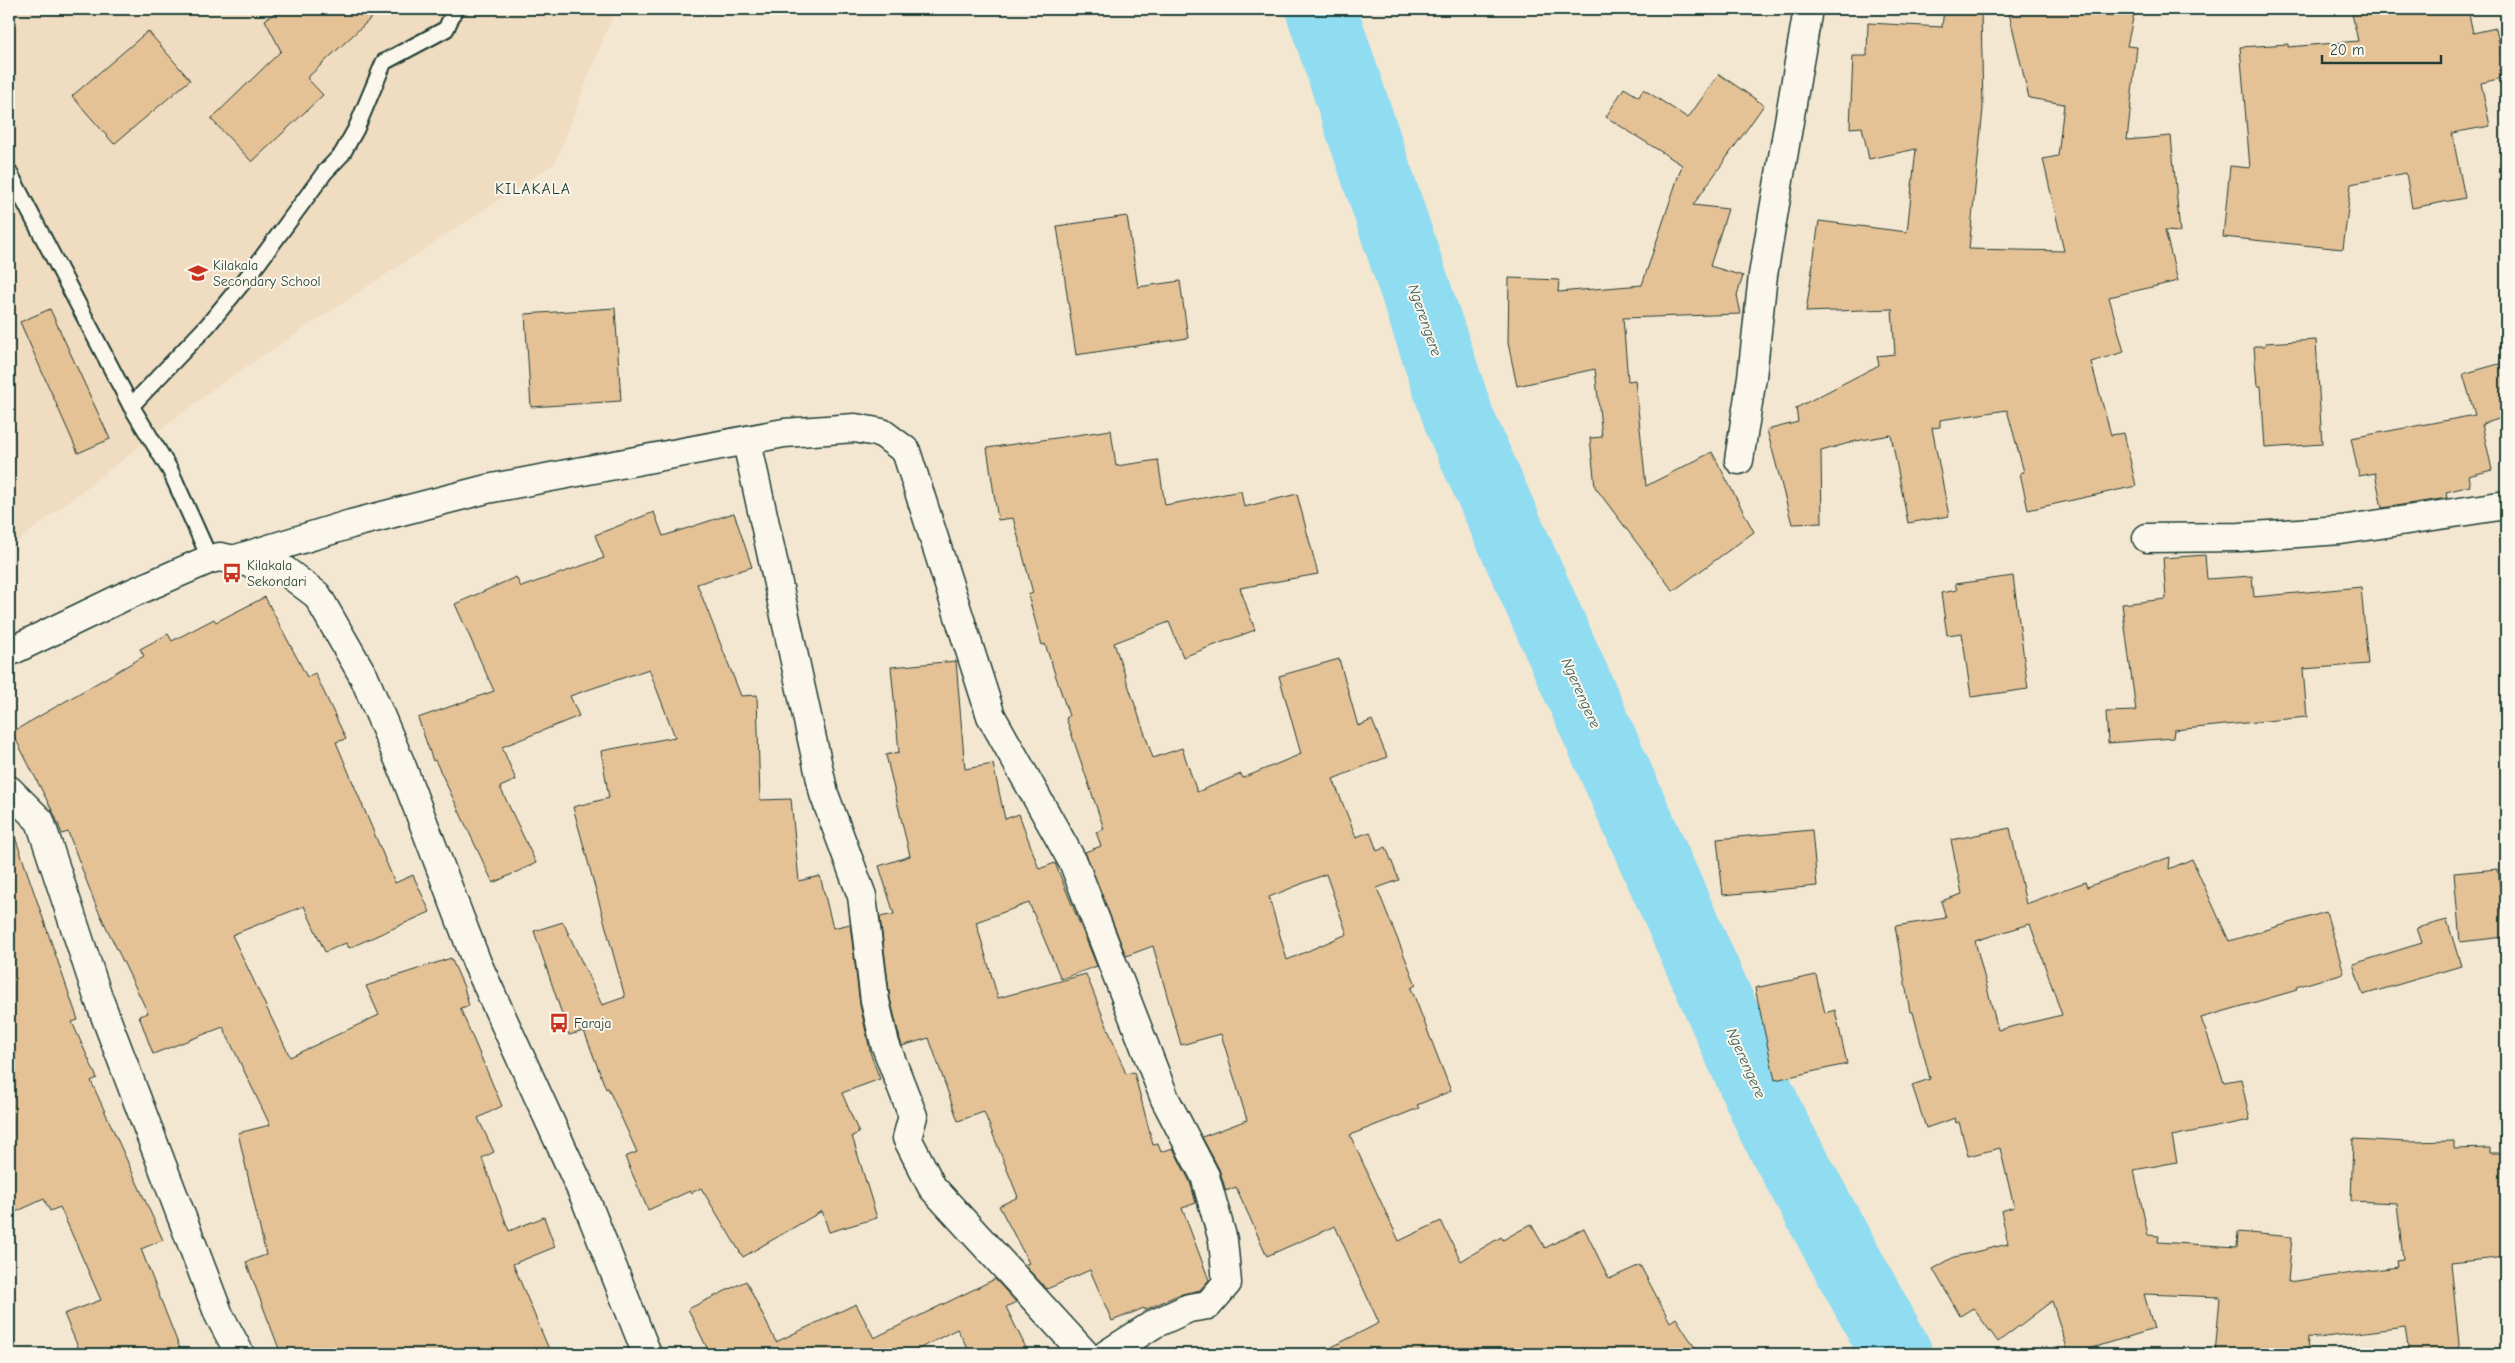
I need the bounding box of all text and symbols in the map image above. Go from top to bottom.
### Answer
scale bar [2322,32,2441,64]
text: 20 m [2330,41,2364,59]
district label: KILAKALA [495,180,571,198]
place label: Kilakala Secondary School [213,257,321,290]
school or university icon: Kilakala Secondary School [187,262,209,284]
water label: Ngerengere [1404,282,1446,359]
place label: Kilakala Sekondari [247,557,307,590]
bus stop icon: Kilakala Sekondari [221,562,243,584]
water label: Ngerengere [1558,655,1605,731]
bus stop icon: Faraja [548,1012,570,1034]
place label: Faraja [574,1015,612,1032]
water label: Ngerengere [1723,1025,1770,1101]

